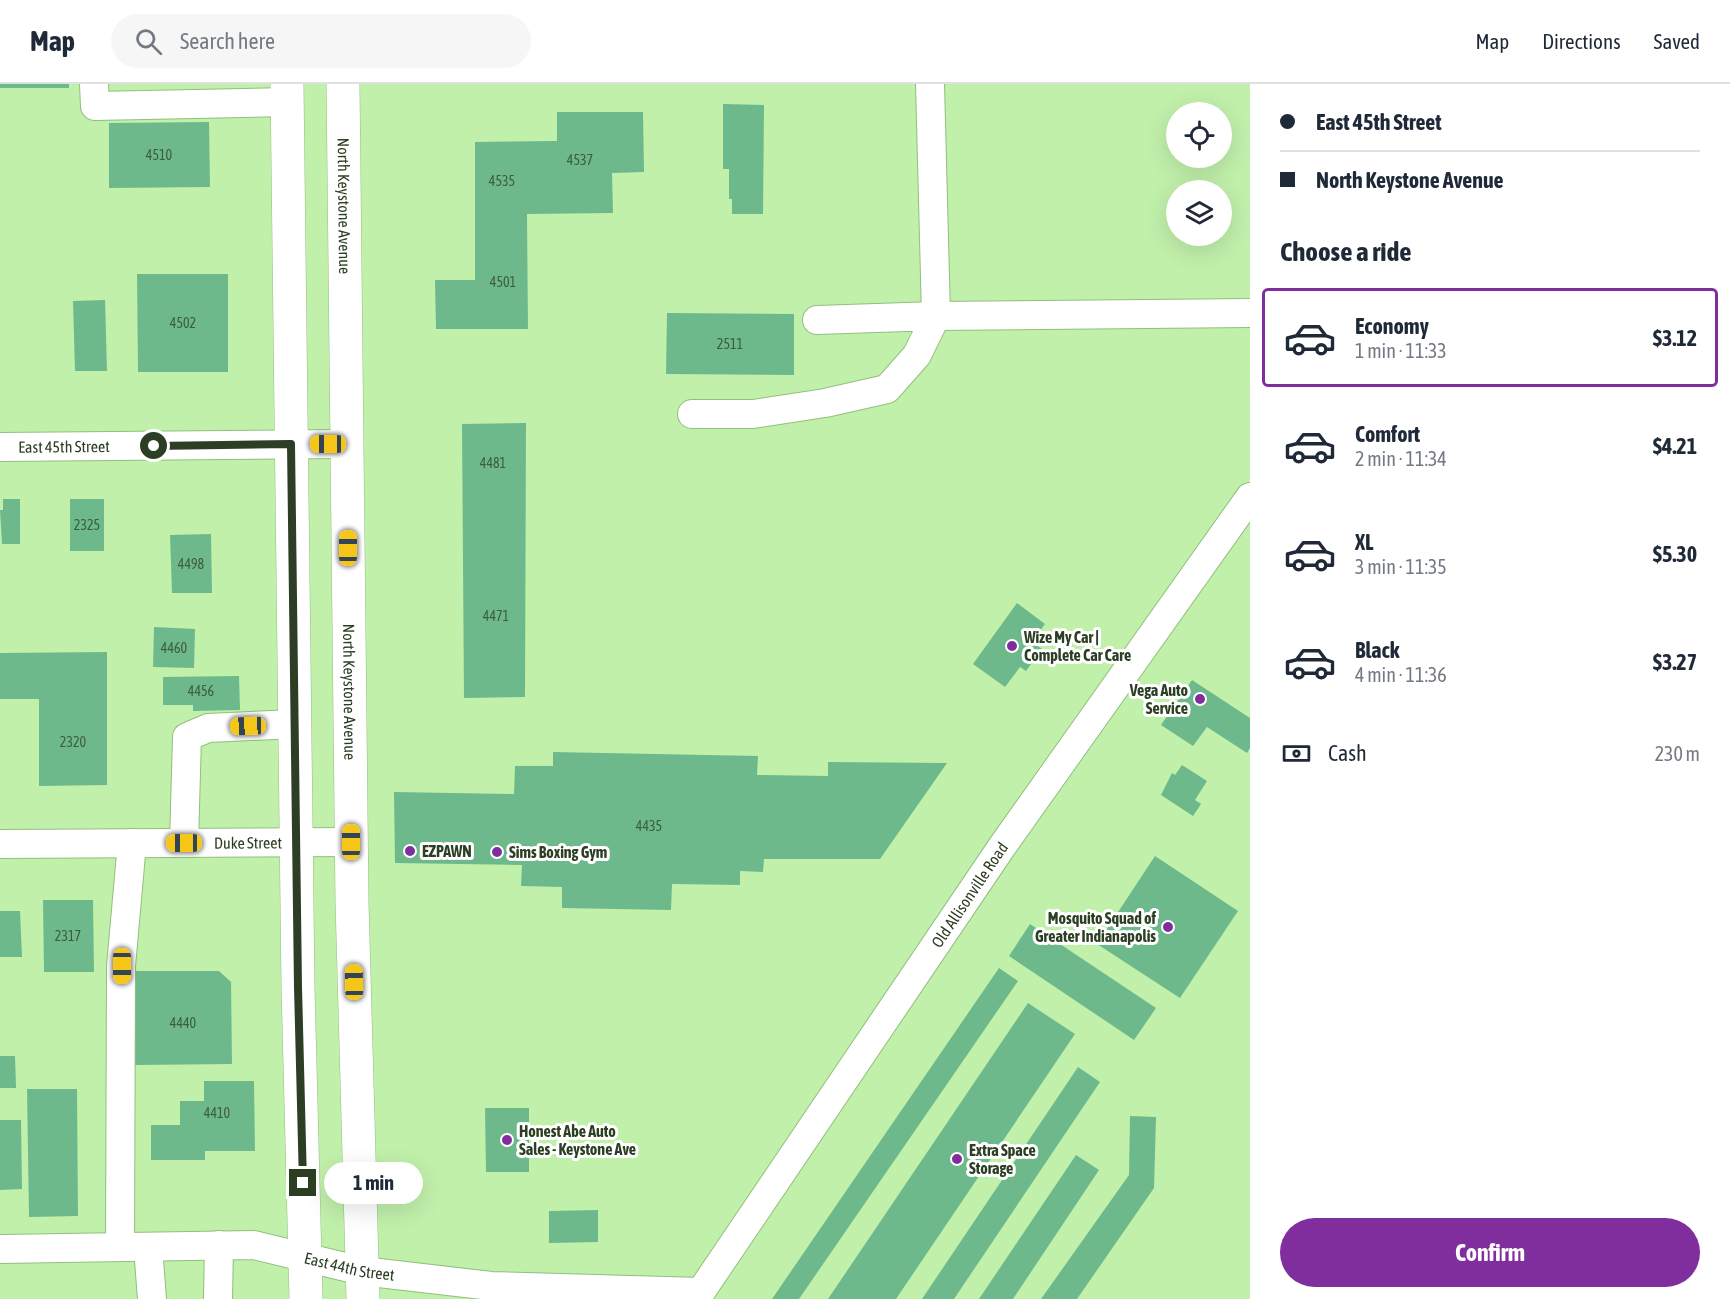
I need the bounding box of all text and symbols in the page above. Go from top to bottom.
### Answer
search box [111,14,531,68]
text: Map [30,25,75,57]
icon: search [132,25,165,58]
text: Search here [180,28,275,54]
text: Map [1475,29,1509,53]
text: Directions [1542,29,1621,53]
text: Saved [1654,29,1700,53]
map controls [1166,102,1232,246]
button: locate [1166,102,1232,168]
text: East 45th Street [1316,109,1442,135]
street label: North Keystone Avenue [334,138,354,274]
house number: 4510 [146,147,173,163]
house number: 4537 [567,152,593,168]
text: North Keystone Avenue [1316,167,1504,193]
house number: 4535 [489,173,515,189]
button: layers [1166,180,1232,246]
text: Choose a ride [1280,236,1412,267]
house number: 4501 [490,274,516,290]
icon: car [1283,311,1337,365]
text: Economy [1355,313,1429,339]
house number: 4502 [170,315,196,331]
text: $3.12 [1653,325,1697,351]
house number: 2511 [717,336,743,352]
text: 1 min · 11:33 [1355,339,1447,362]
icon: car [1283,419,1337,473]
text: Comfort [1355,421,1420,447]
route start [140,432,167,459]
text: $4.21 [1653,433,1697,459]
car [310,435,346,453]
street label: East 45th Street [18,437,110,456]
text: 2 min · 11:34 [1355,447,1447,470]
house number: 4481 [480,455,506,471]
house number: 2325 [74,517,100,533]
icon: car [1283,527,1337,581]
text: XL [1355,529,1373,555]
car [339,530,357,566]
text: $5.30 [1653,541,1697,567]
text: 3 min · 11:35 [1355,555,1447,578]
house number: 4498 [178,556,205,572]
house number: 4471 [483,608,509,624]
street label: North Keystone Avenue [339,624,359,760]
place label: Wize My Car | Complete Car Care [1023,628,1131,664]
icon: car [1283,635,1337,689]
text: Black [1355,637,1399,663]
marker: Wize My Car | Complete Car Care [1005,639,1019,653]
house number: 4460 [161,640,188,656]
text: $3.27 [1653,649,1697,675]
text: 4 min · 11:36 [1355,663,1447,686]
place label: Vega Auto Service [1129,681,1188,717]
house number: 4456 [188,683,215,699]
marker: Vega Auto Service [1193,692,1207,706]
car [230,716,266,736]
house number: 2320 [60,734,87,750]
icon: cash [1280,737,1313,770]
text: Cash [1328,740,1367,766]
text: 230 m [1655,742,1700,765]
house number: 4435 [636,818,662,834]
car [342,824,360,860]
street label: Duke Street [214,833,282,852]
car [166,834,202,852]
street label: Old Allisonville Road [927,839,1011,951]
place label: EZPAWN [422,842,472,860]
place label: Sims Boxing Gym [509,843,607,861]
marker: EZPAWN [403,844,417,858]
marker: Sims Boxing Gym [490,845,504,859]
place label: Mosquito Squad of Greater Indianapolis [1035,909,1157,945]
marker: Mosquito Squad of Greater Indianapolis [1161,920,1175,934]
house number: 2317 [55,928,81,944]
car [113,948,131,984]
car [345,964,363,1000]
house number: 4440 [170,1015,197,1031]
house number: 4410 [204,1105,231,1121]
place label: Honest Abe Auto Sales - Keystone Ave [519,1122,636,1158]
marker: Honest Abe Auto Sales - Keystone Ave [500,1133,514,1147]
place label: Extra Space Storage [969,1141,1036,1177]
marker: Extra Space Storage [950,1152,964,1166]
callout: 1 min [324,1162,423,1204]
route end [289,1169,316,1196]
text: 1 min [353,1171,394,1194]
button: Confirm [1280,1218,1700,1287]
street label: East 44th Street [303,1248,396,1284]

